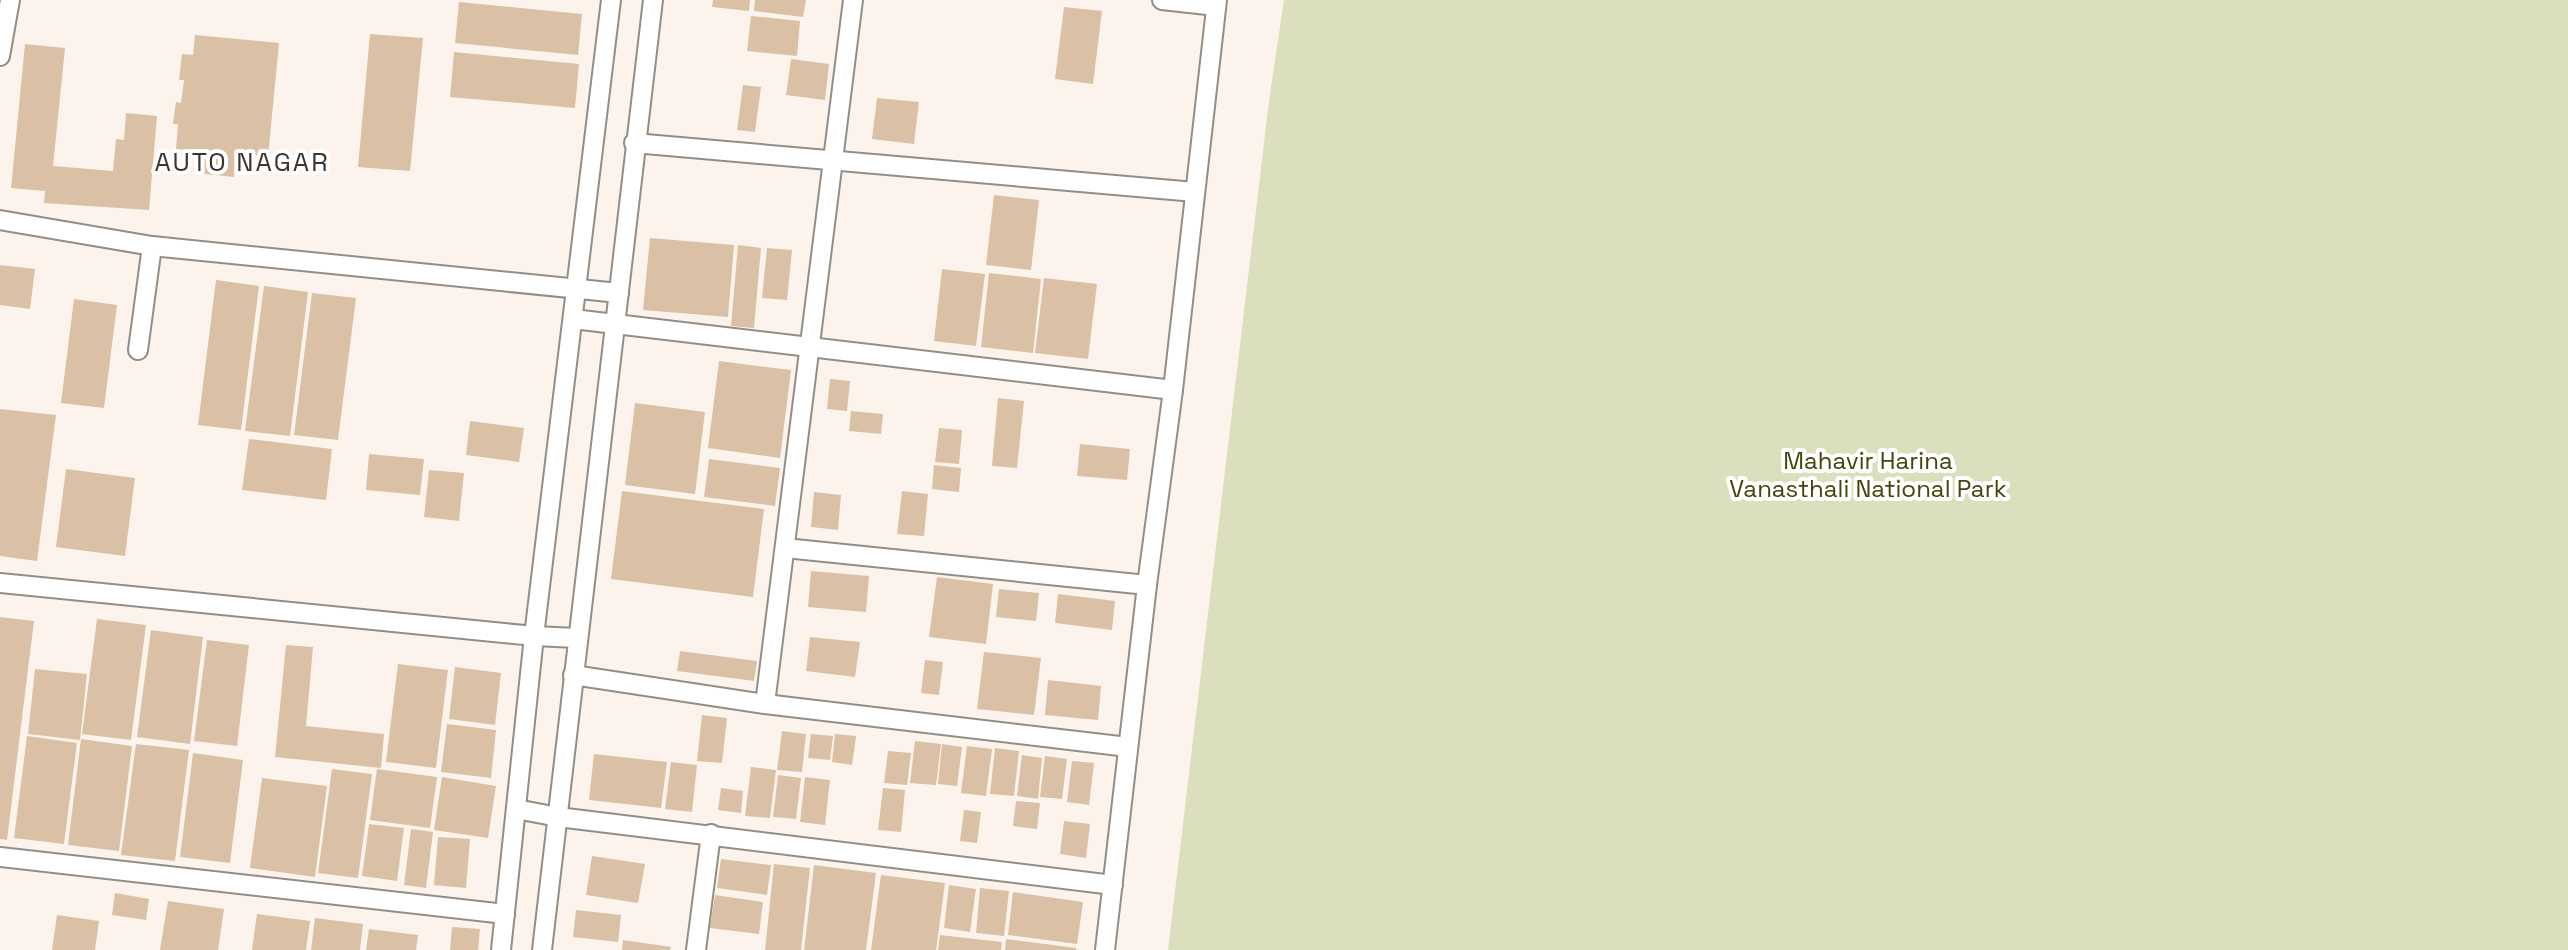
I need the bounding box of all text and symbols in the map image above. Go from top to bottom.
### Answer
district label: AUTO NAGAR [154,145,330,179]
park label: Mahavir Harina Vanasthali National Park [1729,445,2007,504]

